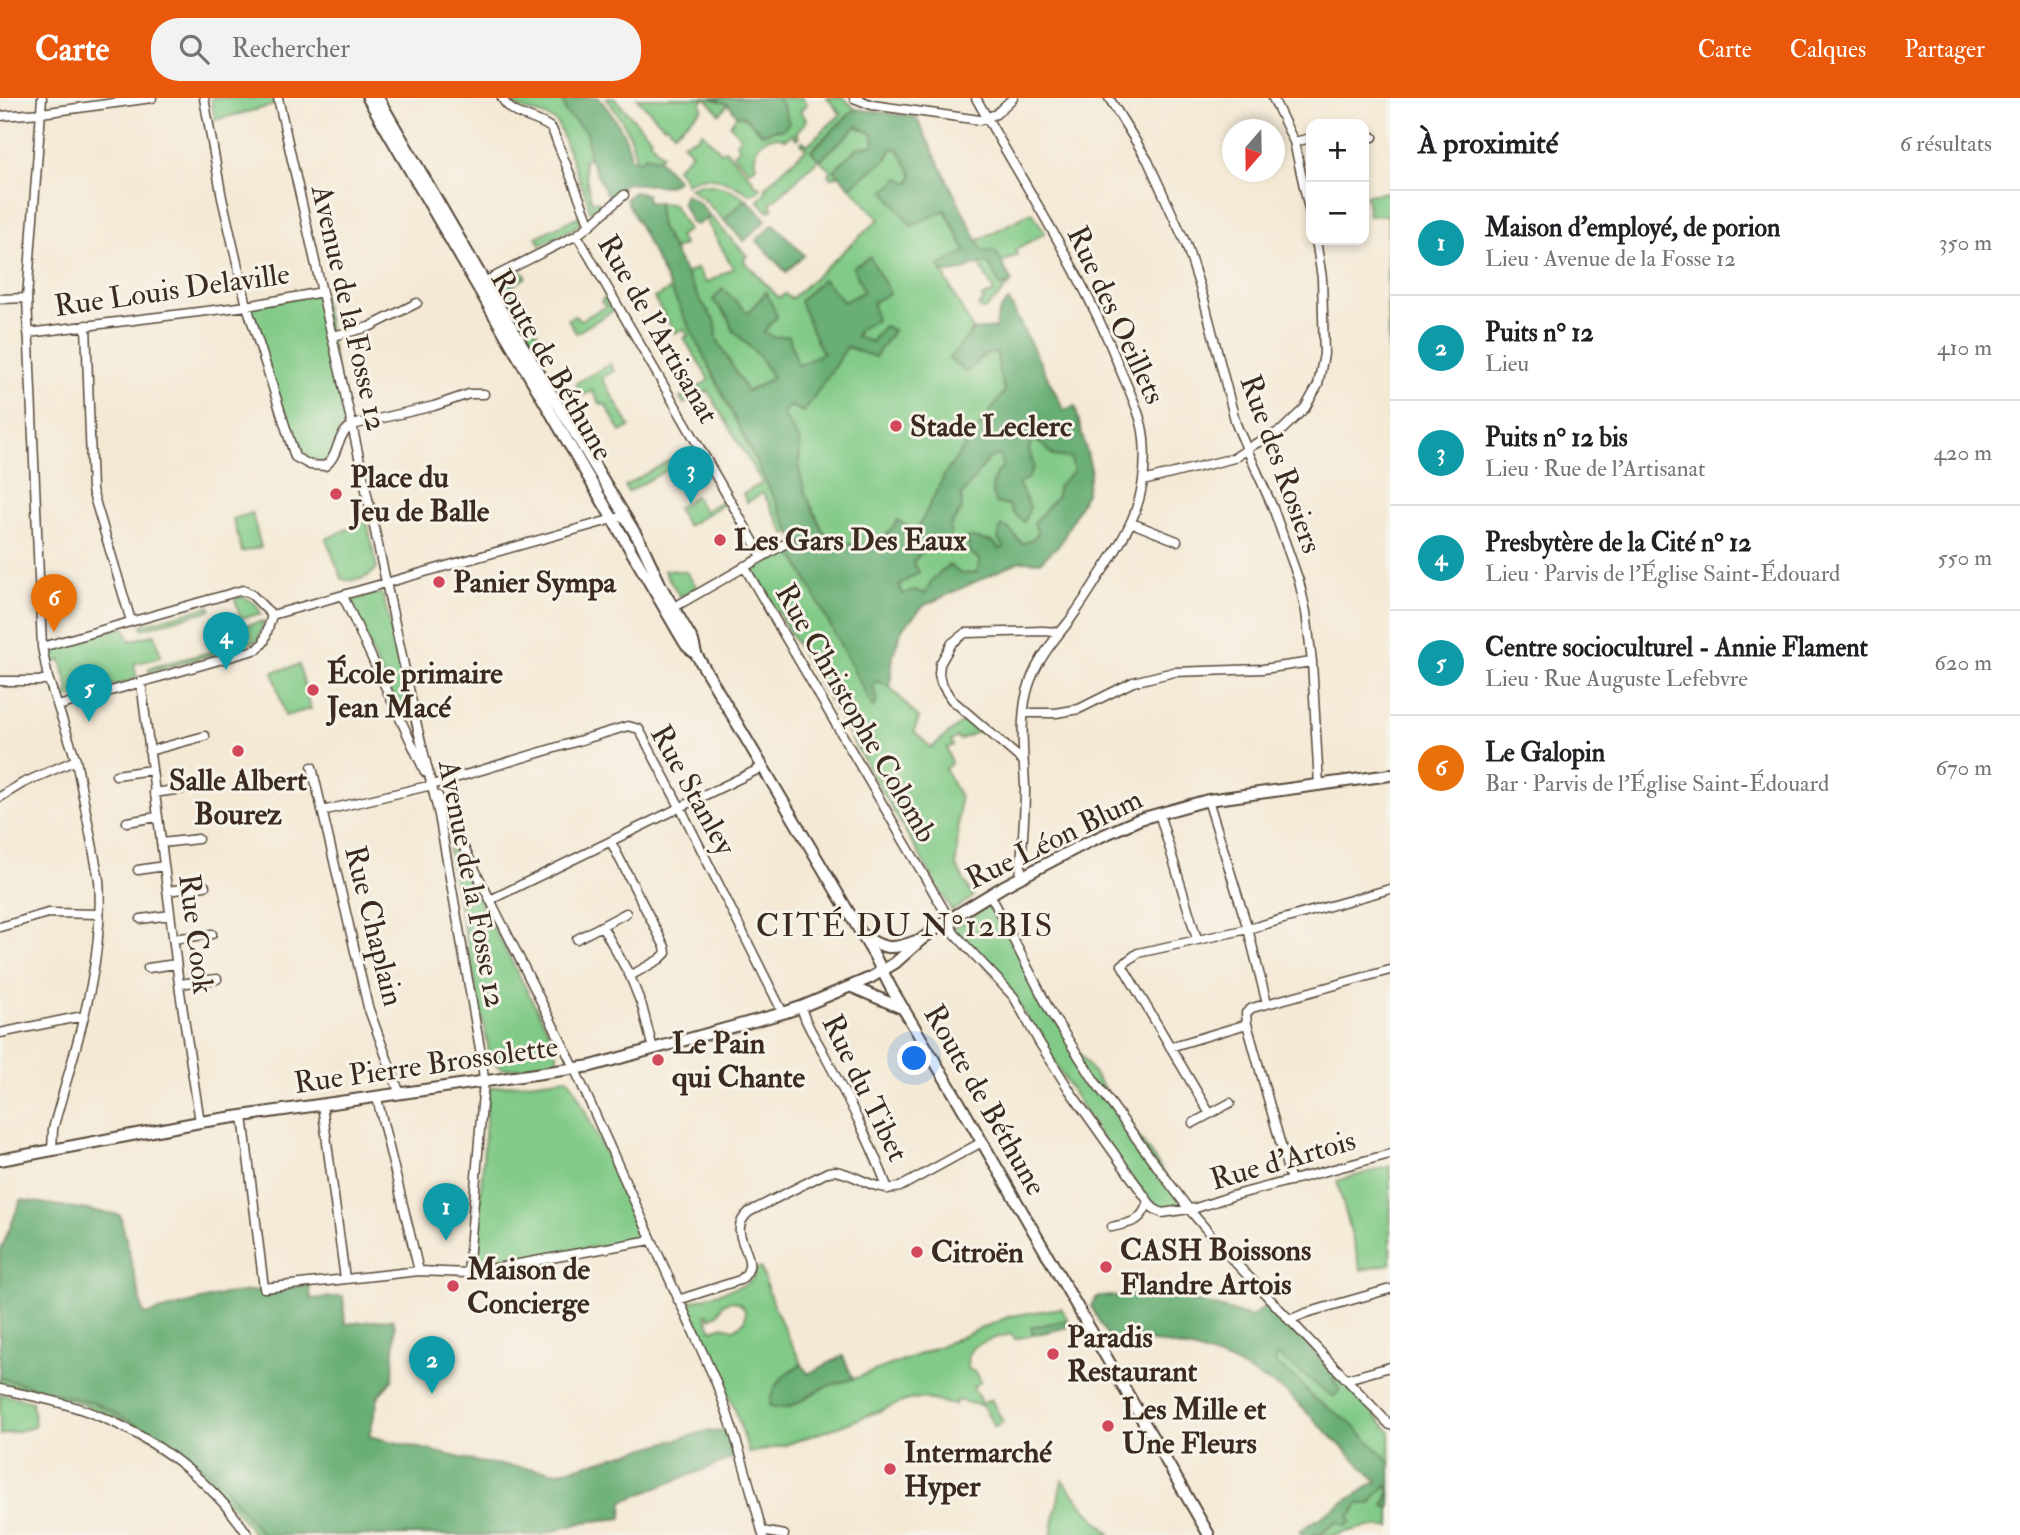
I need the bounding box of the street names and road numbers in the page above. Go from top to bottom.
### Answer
street label: Avenue de la Fosse 12 [303,181,395,434]
street label: Rue des Oeillets [1059,220,1173,410]
street label: Rue de l'Artisanat [589,228,727,430]
street label: Rue Louis Delaville [52,255,292,325]
street label: Route de Béthune [482,263,622,467]
street label: Rue des Rosiers [1232,370,1330,558]
street label: Rue Christophe Colomb [767,577,945,849]
street label: Rue Stanley [642,718,744,862]
street label: Avenue de la Fosse 12 [430,756,514,1011]
street label: Rue Léon Blum [960,780,1148,898]
street label: Rue Chaplain [336,842,412,1010]
street label: Rue Cook [170,872,222,996]
street label: Route de Béthune [915,998,1055,1202]
street label: Rue du Tibet [814,1008,917,1168]
street label: Rue Pierre Brossolette [291,1028,561,1102]
street label: Rue d'Artois [1206,1122,1360,1198]

